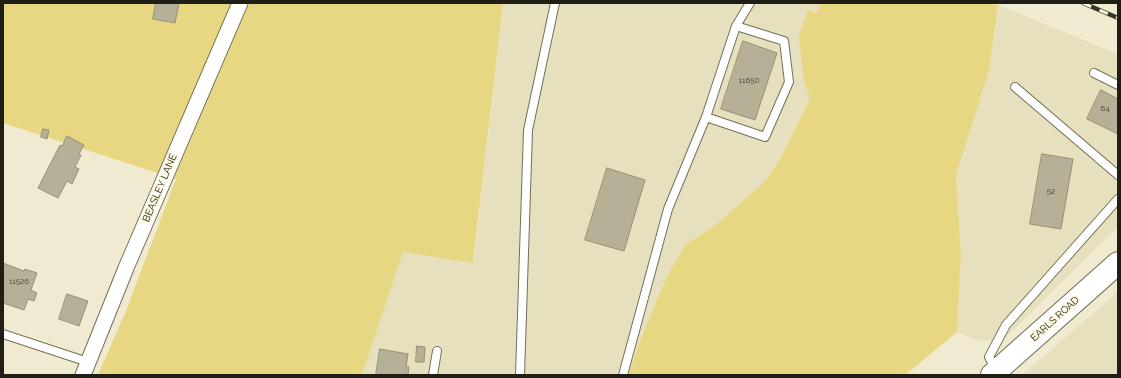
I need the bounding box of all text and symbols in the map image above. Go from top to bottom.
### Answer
house number: 11650 [739,76,759,86]
house number: 64 [1100,104,1110,114]
street label: BEASLEY LANE [140,152,180,224]
house number: 52 [1047,187,1055,197]
house number: 11526 [9,277,29,287]
street label: EARLS ROAD [1028,294,1082,344]

